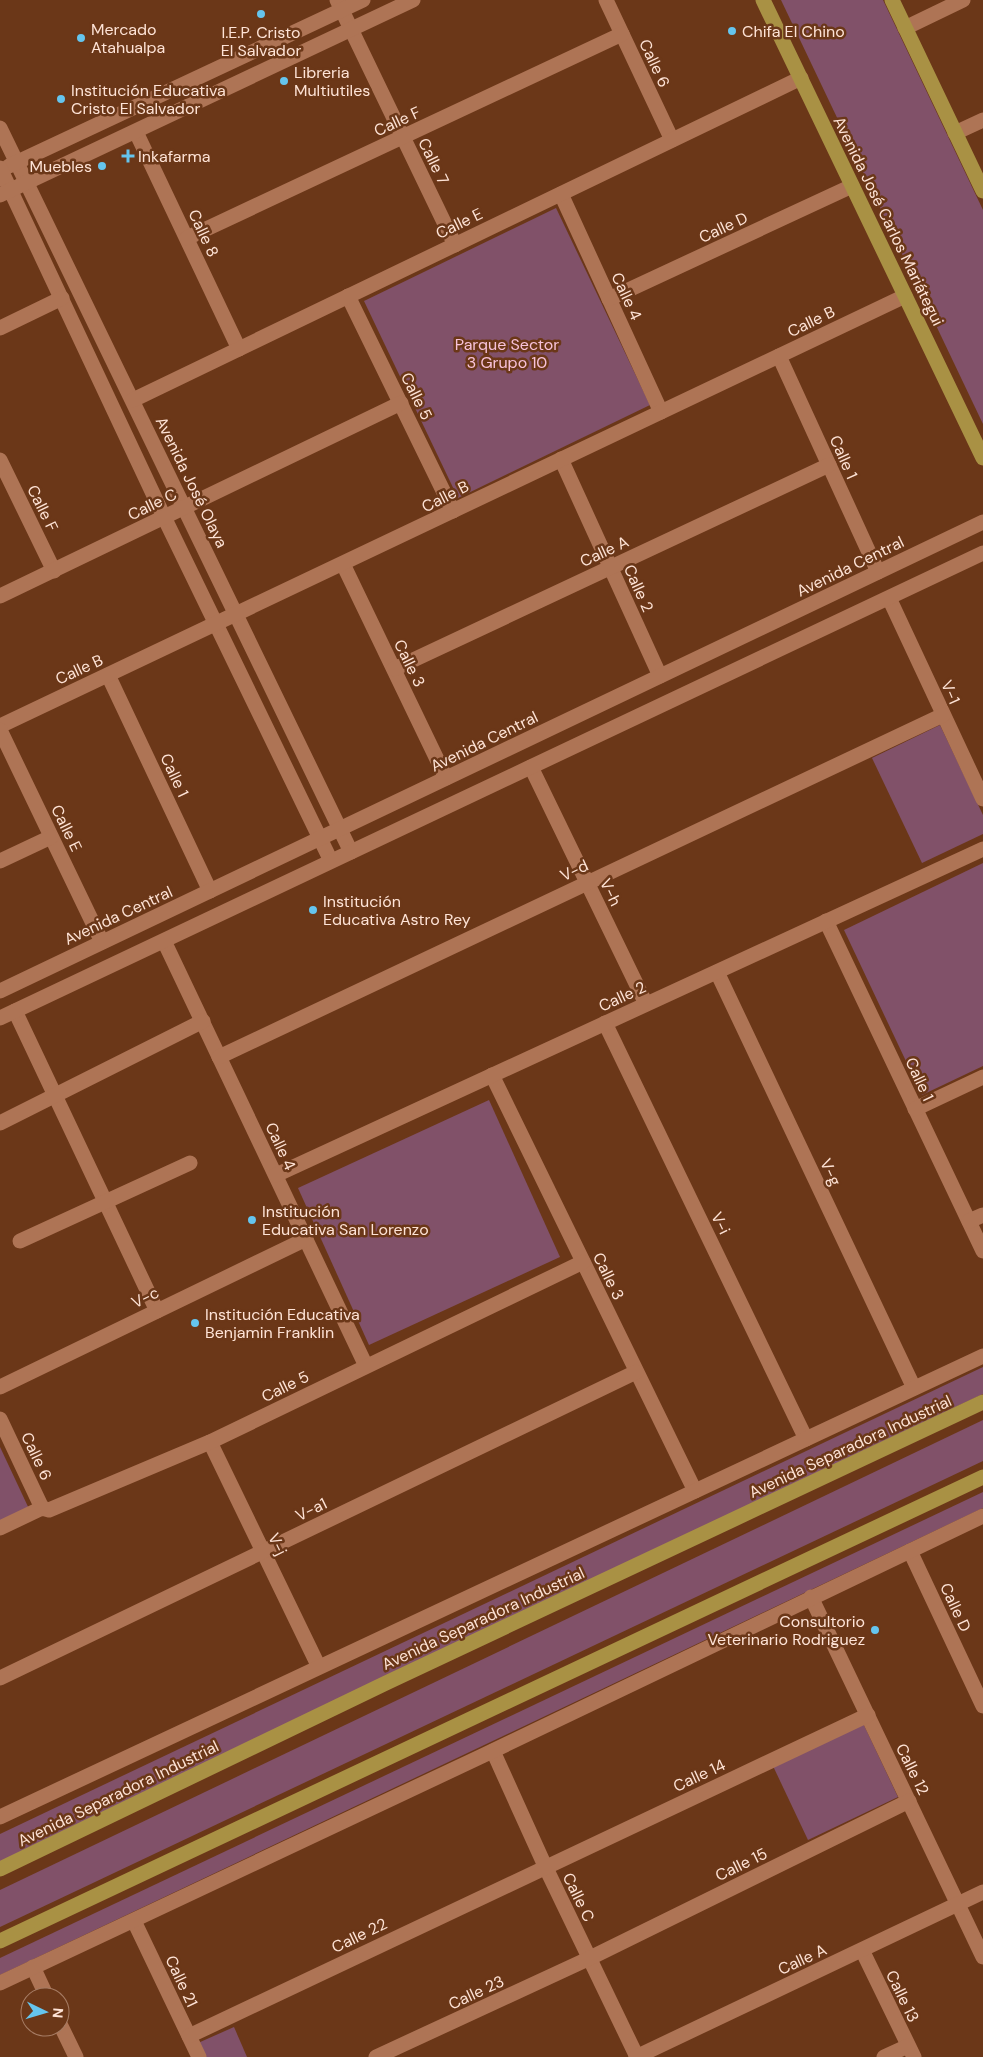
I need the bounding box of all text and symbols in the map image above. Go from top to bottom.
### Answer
marker: I.E.P. Cristo El Salvador [255,8,267,20]
place label: Mercado Atahualpa [91,19,165,58]
place label: Chifa El Chino [742,21,845,42]
place label: I.E.P. Cristo El Salvador [221,22,301,61]
marker: Chifa El Chino [726,25,738,37]
marker: Mercado Atahualpa [75,32,87,44]
street label: Calle 6 [634,36,675,91]
place label: Libreria Multiutiles [294,62,370,101]
marker: Libreria Multiutiles [278,75,290,87]
place label: Institución Educativa Cristo El Salvador [71,80,226,119]
marker: Institución Educativa Cristo El Salvador [55,93,67,105]
street label: Calle F [370,101,424,141]
street label: Avenida José Carlos Mariátegui [829,113,949,329]
street label: Calle 7 [413,135,454,188]
place label: Inkafarma [138,146,210,167]
marker: Inkafarma [122,150,134,162]
place label: Muebles [30,156,92,177]
marker: Muebles [96,160,108,172]
street label: Calle E [432,203,486,244]
street label: Calle 8 [183,206,224,260]
street label: Calle D [695,207,751,248]
street label: Calle 4 [606,269,647,324]
street label: Calle B [784,301,838,342]
park label: Parque Sector 3 Grupo 10 [455,334,559,373]
street label: Calle 5 [396,369,437,423]
street label: Avenida José Olaya [151,413,232,551]
street label: Calle 1 [825,432,862,482]
street label: Calle B [418,476,472,517]
street label: Calle F [22,481,63,535]
street label: Calle C [124,484,180,525]
street label: Calle A [577,531,632,572]
street label: Avenida Central [793,531,907,602]
street label: Calle 2 [619,561,658,615]
street label: Calle 3 [389,636,430,690]
street label: Calle B [52,649,106,690]
street label: V-1 [936,677,965,707]
street label: Avenida Central [427,706,541,777]
street label: Calle 1 [155,750,194,800]
street label: Calle E [46,801,87,855]
street label: V-d [557,855,592,886]
street label: V-h [595,875,626,909]
street label: Avenida Central [61,881,176,950]
place label: Institución Educativa Astro Rey [323,891,471,930]
marker: Institución Educativa Astro Rey [307,904,319,916]
street label: Calle 2 [595,976,649,1017]
street label: Calle 1 [900,1054,939,1104]
street label: Calle 4 [260,1119,301,1174]
street label: V-g [815,1155,846,1189]
place label: Institución Educativa San Lorenzo [262,1201,429,1240]
street label: V-i [706,1208,735,1238]
marker: Institución Educativa San Lorenzo [246,1214,258,1226]
street label: Calle 3 [588,1249,629,1303]
street label: V-c [128,1282,162,1313]
place label: Institución Educativa Benjamin Franklin [205,1304,360,1343]
marker: Institución Educativa Benjamin Franklin [189,1317,201,1329]
street label: Calle 5 [258,1366,312,1407]
street label: Avenida Separadora Industrial [746,1390,955,1503]
street label: Calle 6 [16,1429,57,1484]
street label: V-a1 [292,1493,330,1526]
street label: V-j [263,1529,292,1559]
street label: Avenida Separadora Industrial [379,1562,588,1675]
street label: Calle D [935,1579,976,1635]
place label: Consultorio Veterinario Rodriguez [707,1611,865,1650]
marker: Consultorio Veterinario Rodriguez [869,1624,881,1636]
street label: Avenida Separadora Industrial [14,1736,222,1851]
street label: Calle 12 [891,1740,934,1798]
street label: Calle 14 [670,1754,729,1797]
street label: Calle 15 [712,1843,771,1886]
street label: Calle C [558,1869,599,1925]
street label: Calle 22 [328,1913,390,1958]
street label: Calle A [775,1939,830,1980]
street label: Calle 21 [160,1952,203,2011]
street label: Calle 13 [881,1967,924,2026]
street label: Calle 23 [445,1970,508,2015]
north arrow [20,1987,70,2037]
text: N [49,2007,67,2019]

